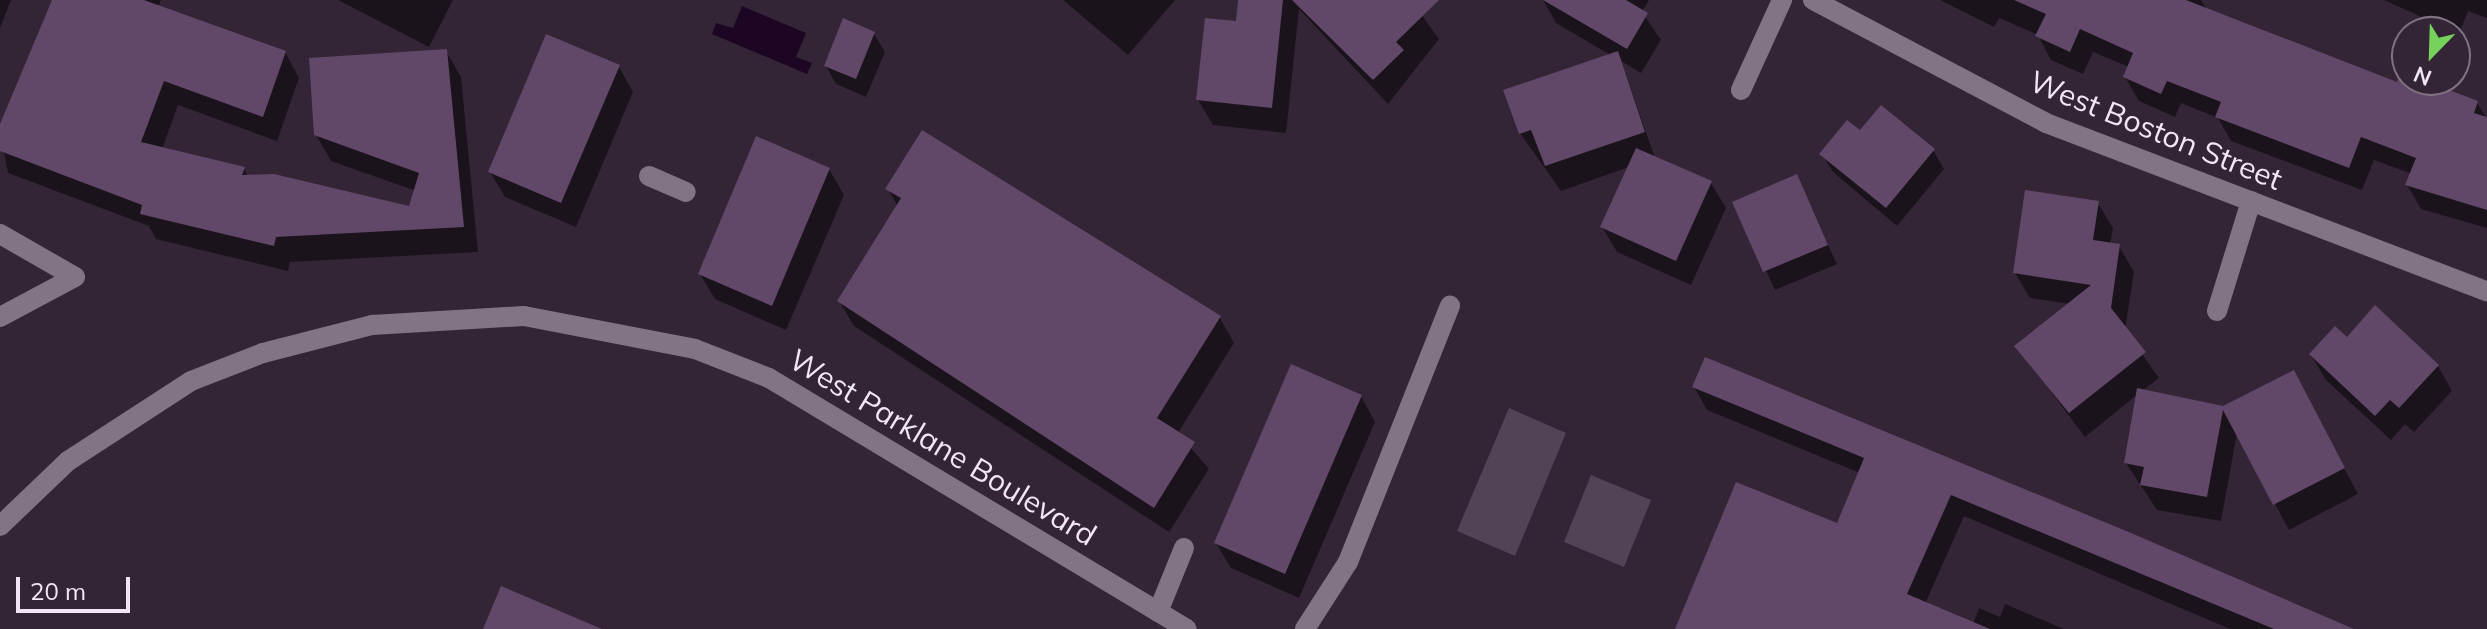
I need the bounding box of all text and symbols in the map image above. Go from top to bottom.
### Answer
north arrow [2391,16,2471,96]
text: N [2409,60,2436,92]
street label: West Boston Street [2025,63,2287,197]
street label: West Parklane Boulevard [783,341,1103,553]
scale bar [20,561,134,611]
text: 20 m [30,576,86,606]

